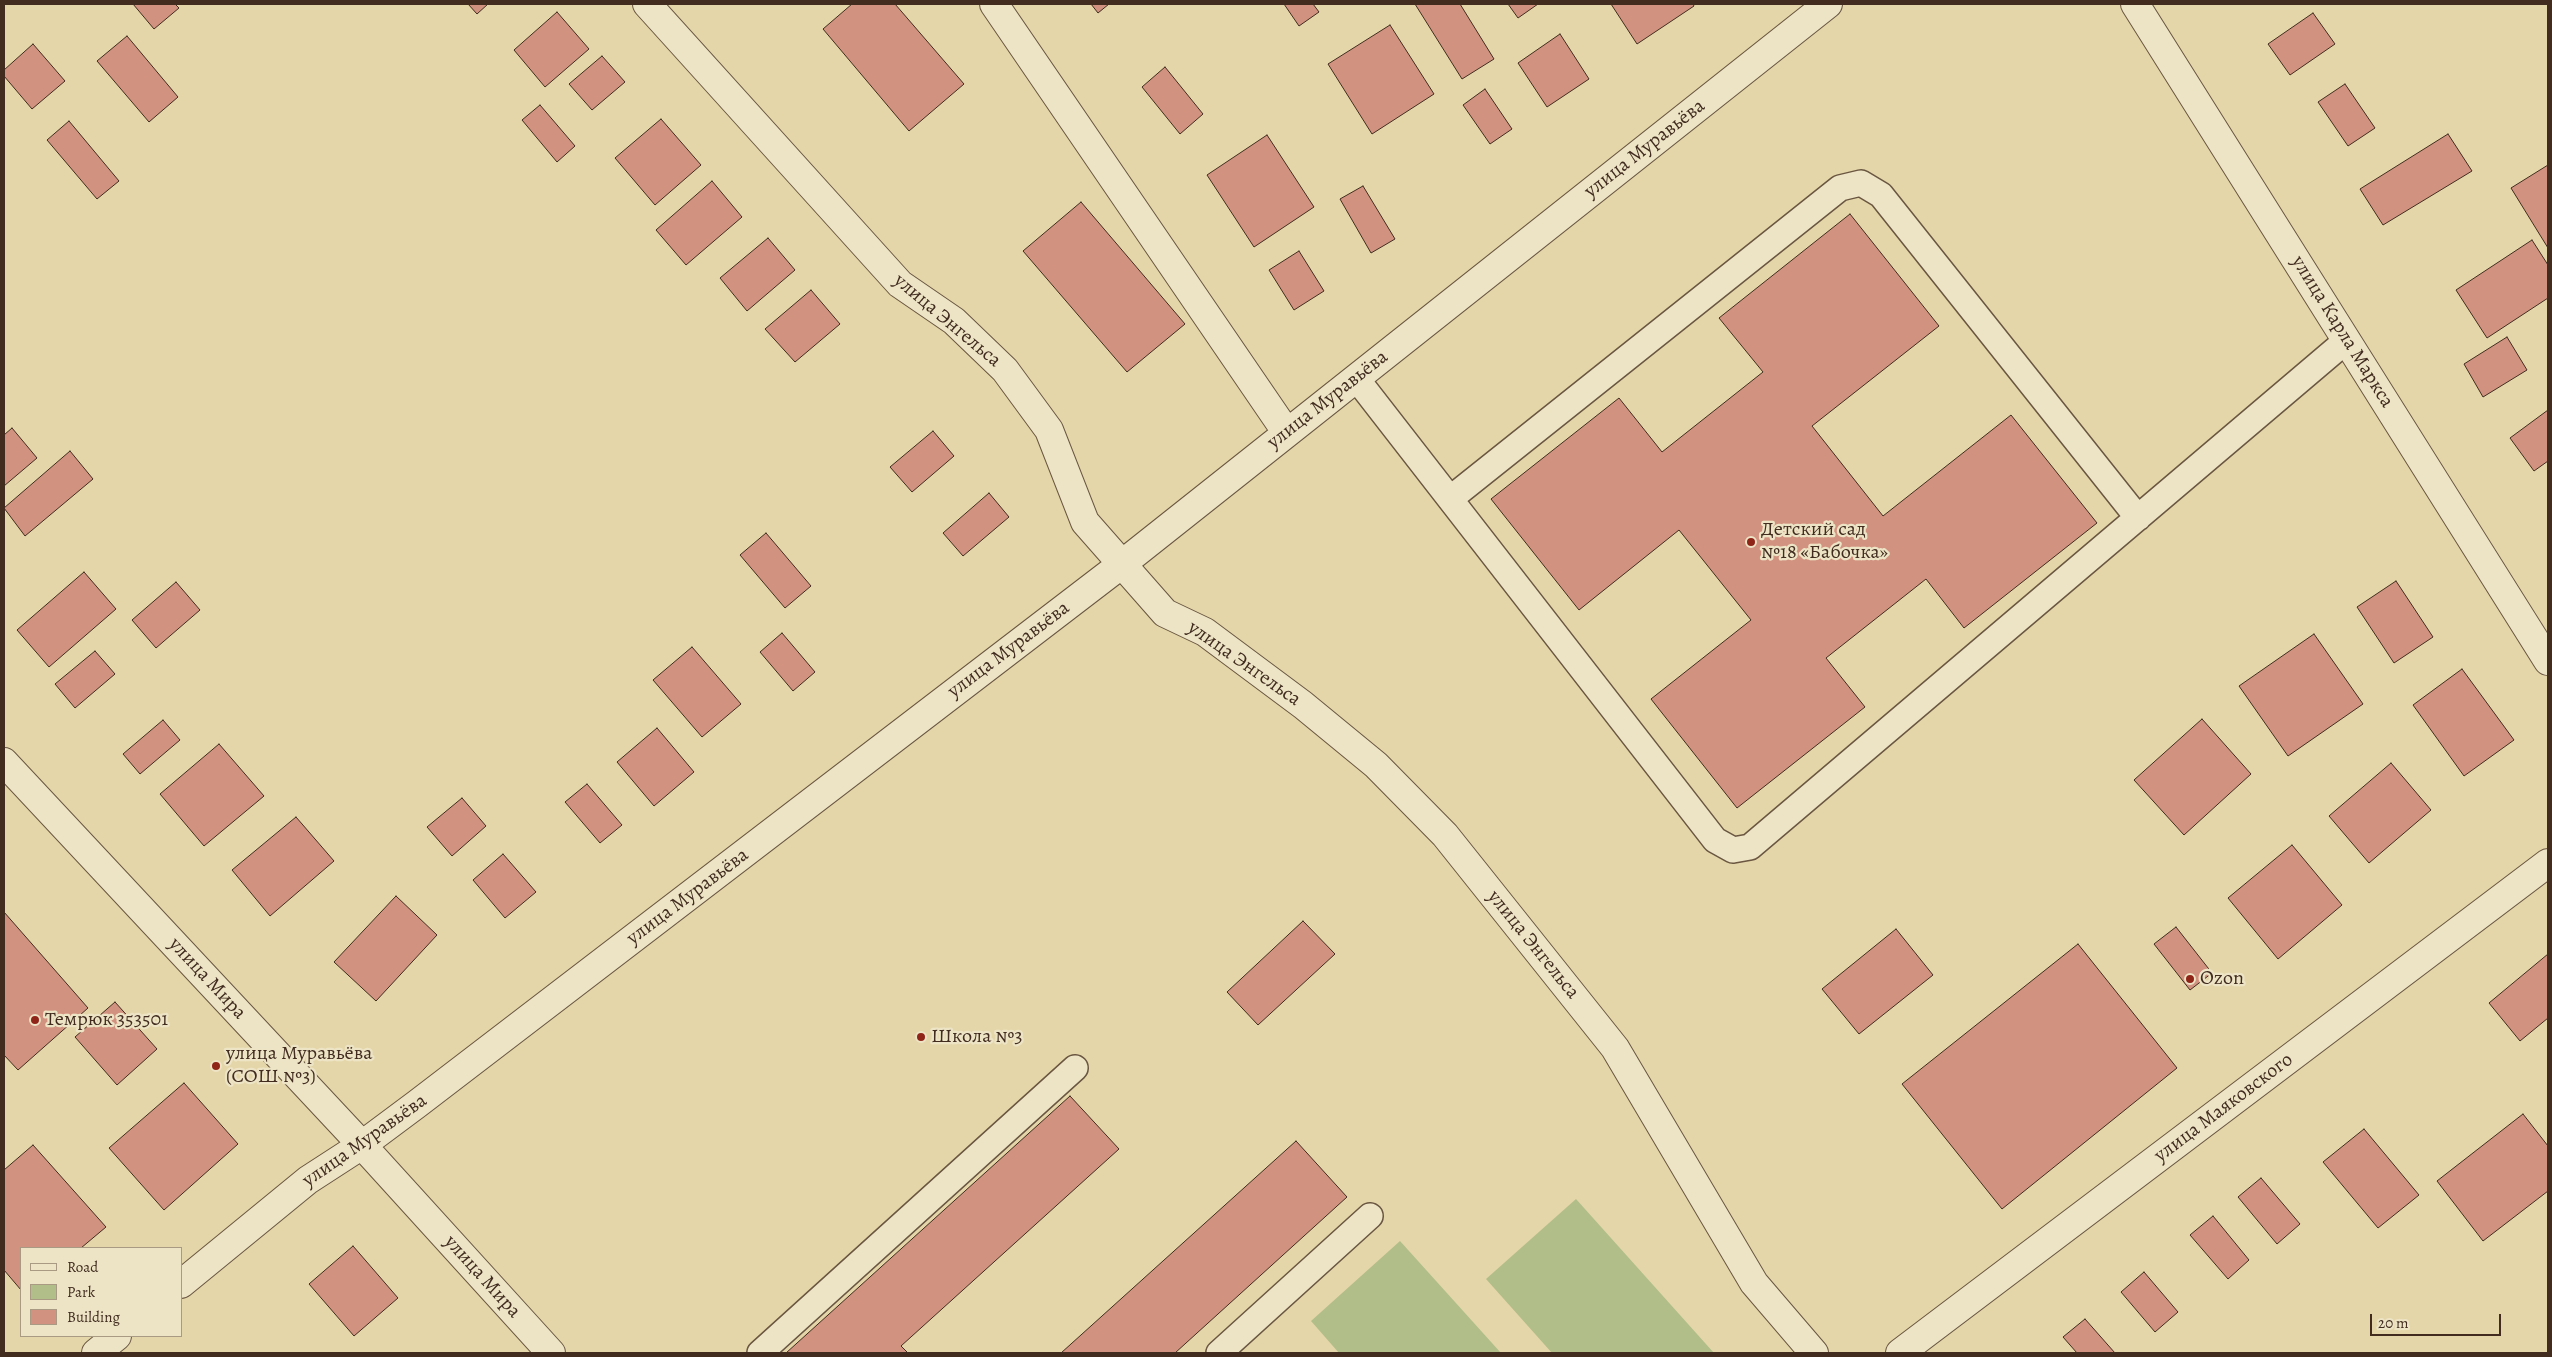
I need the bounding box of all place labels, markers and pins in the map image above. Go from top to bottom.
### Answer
place label: Детский сад №18 «Бабочка» [1761,518,1888,565]
marker: Детский сад №18 «Бабочка» [1745,536,1757,548]
place label: Ozon [2200,967,2244,991]
marker: Ozon [2184,973,2196,985]
place label: Темрюк 353501 [45,1008,168,1032]
marker: Темрюк 353501 [29,1014,41,1026]
place label: Школа №3 [931,1025,1023,1049]
marker: Школа №3 [915,1031,927,1043]
place label: улица Муравьёва (СОШ №3) [226,1042,372,1089]
marker: улица Муравьёва (СОШ №3) [210,1060,222,1072]

